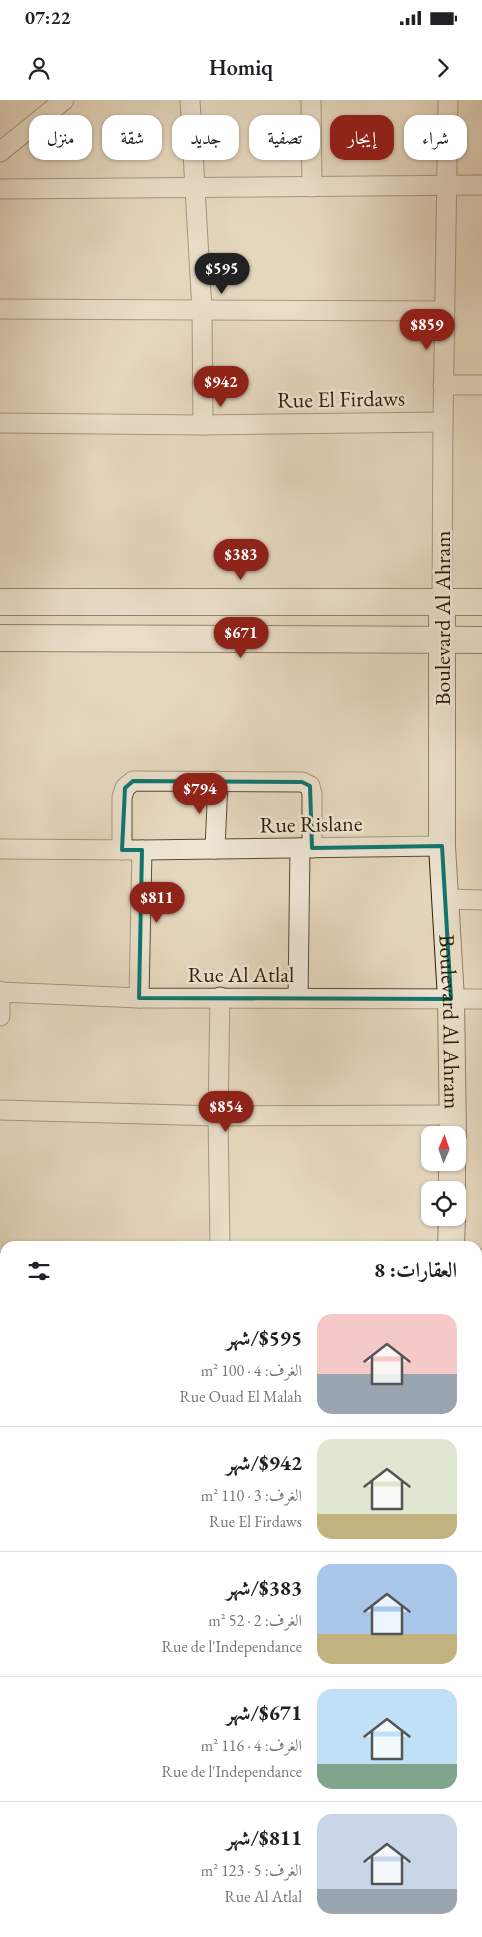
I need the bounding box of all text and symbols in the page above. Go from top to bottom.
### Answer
text: 07:22 [25,5,71,30]
text: Homiq [209,53,273,82]
icon: person [25,54,53,82]
icon: forward [429,54,457,82]
chip: منزل [29,115,92,160]
chip: شقة [102,115,162,160]
chip: جديد [172,115,239,160]
chip: تصفية [249,115,320,160]
chip: إيجار [330,115,394,160]
chip: شراء [404,115,467,160]
pin: $595 [192,252,252,295]
text: $595 [206,258,238,279]
pin: $859 [397,308,457,351]
text: $859 [411,314,443,335]
pin: $942 [191,366,251,408]
text: $942 [205,371,237,392]
street label: Rue El Firdaws [277,383,405,415]
street label: Boulevard Al Ahram [428,531,457,705]
pin: $383 [211,538,271,581]
text: $383 [225,544,257,565]
pin: $671 [211,616,271,659]
text: $671 [225,622,257,643]
pin: $794 [170,772,230,815]
text: $794 [184,778,216,799]
street label: Rue Rislane [259,809,363,839]
pin: $811 [127,882,187,924]
text: $811 [141,887,173,908]
street label: Boulevard Al Ahram [433,933,467,1109]
street label: Rue Al Atlal [188,960,294,989]
pin: $854 [196,1090,256,1133]
text: $854 [210,1096,242,1117]
north arrow [421,1126,466,1171]
map controls [421,1126,466,1226]
button: locate [421,1181,466,1226]
text: العقارات: 8 [374,1256,457,1283]
icon: filters [25,1257,53,1285]
text: $595/شهر [226,1324,302,1351]
icon: home [357,1334,417,1394]
text: الغرف: 4 · 100 m² [201,1360,302,1381]
text: Rue Ouad El Malah [179,1386,302,1407]
text: $942/شهر [226,1449,302,1476]
icon: home [357,1459,417,1519]
text: الغرف: 3 · 110 m² [201,1485,302,1506]
text: Rue El Firdaws [209,1511,302,1532]
text: $383/شهر [226,1574,302,1601]
icon: home [357,1584,417,1644]
text: الغرف: 2 · 52 m² [208,1610,302,1631]
text: Rue de l'Independance [162,1636,302,1657]
text: $671/شهر [226,1699,302,1726]
icon: home [357,1709,417,1769]
text: الغرف: 4 · 116 m² [201,1735,302,1756]
text: Rue de l'Independance [162,1761,302,1782]
text: $811/شهر [226,1824,302,1851]
icon: home [357,1834,417,1894]
text: الغرف: 5 · 123 m² [201,1860,302,1881]
text: Rue Al Atlal [224,1886,302,1907]

